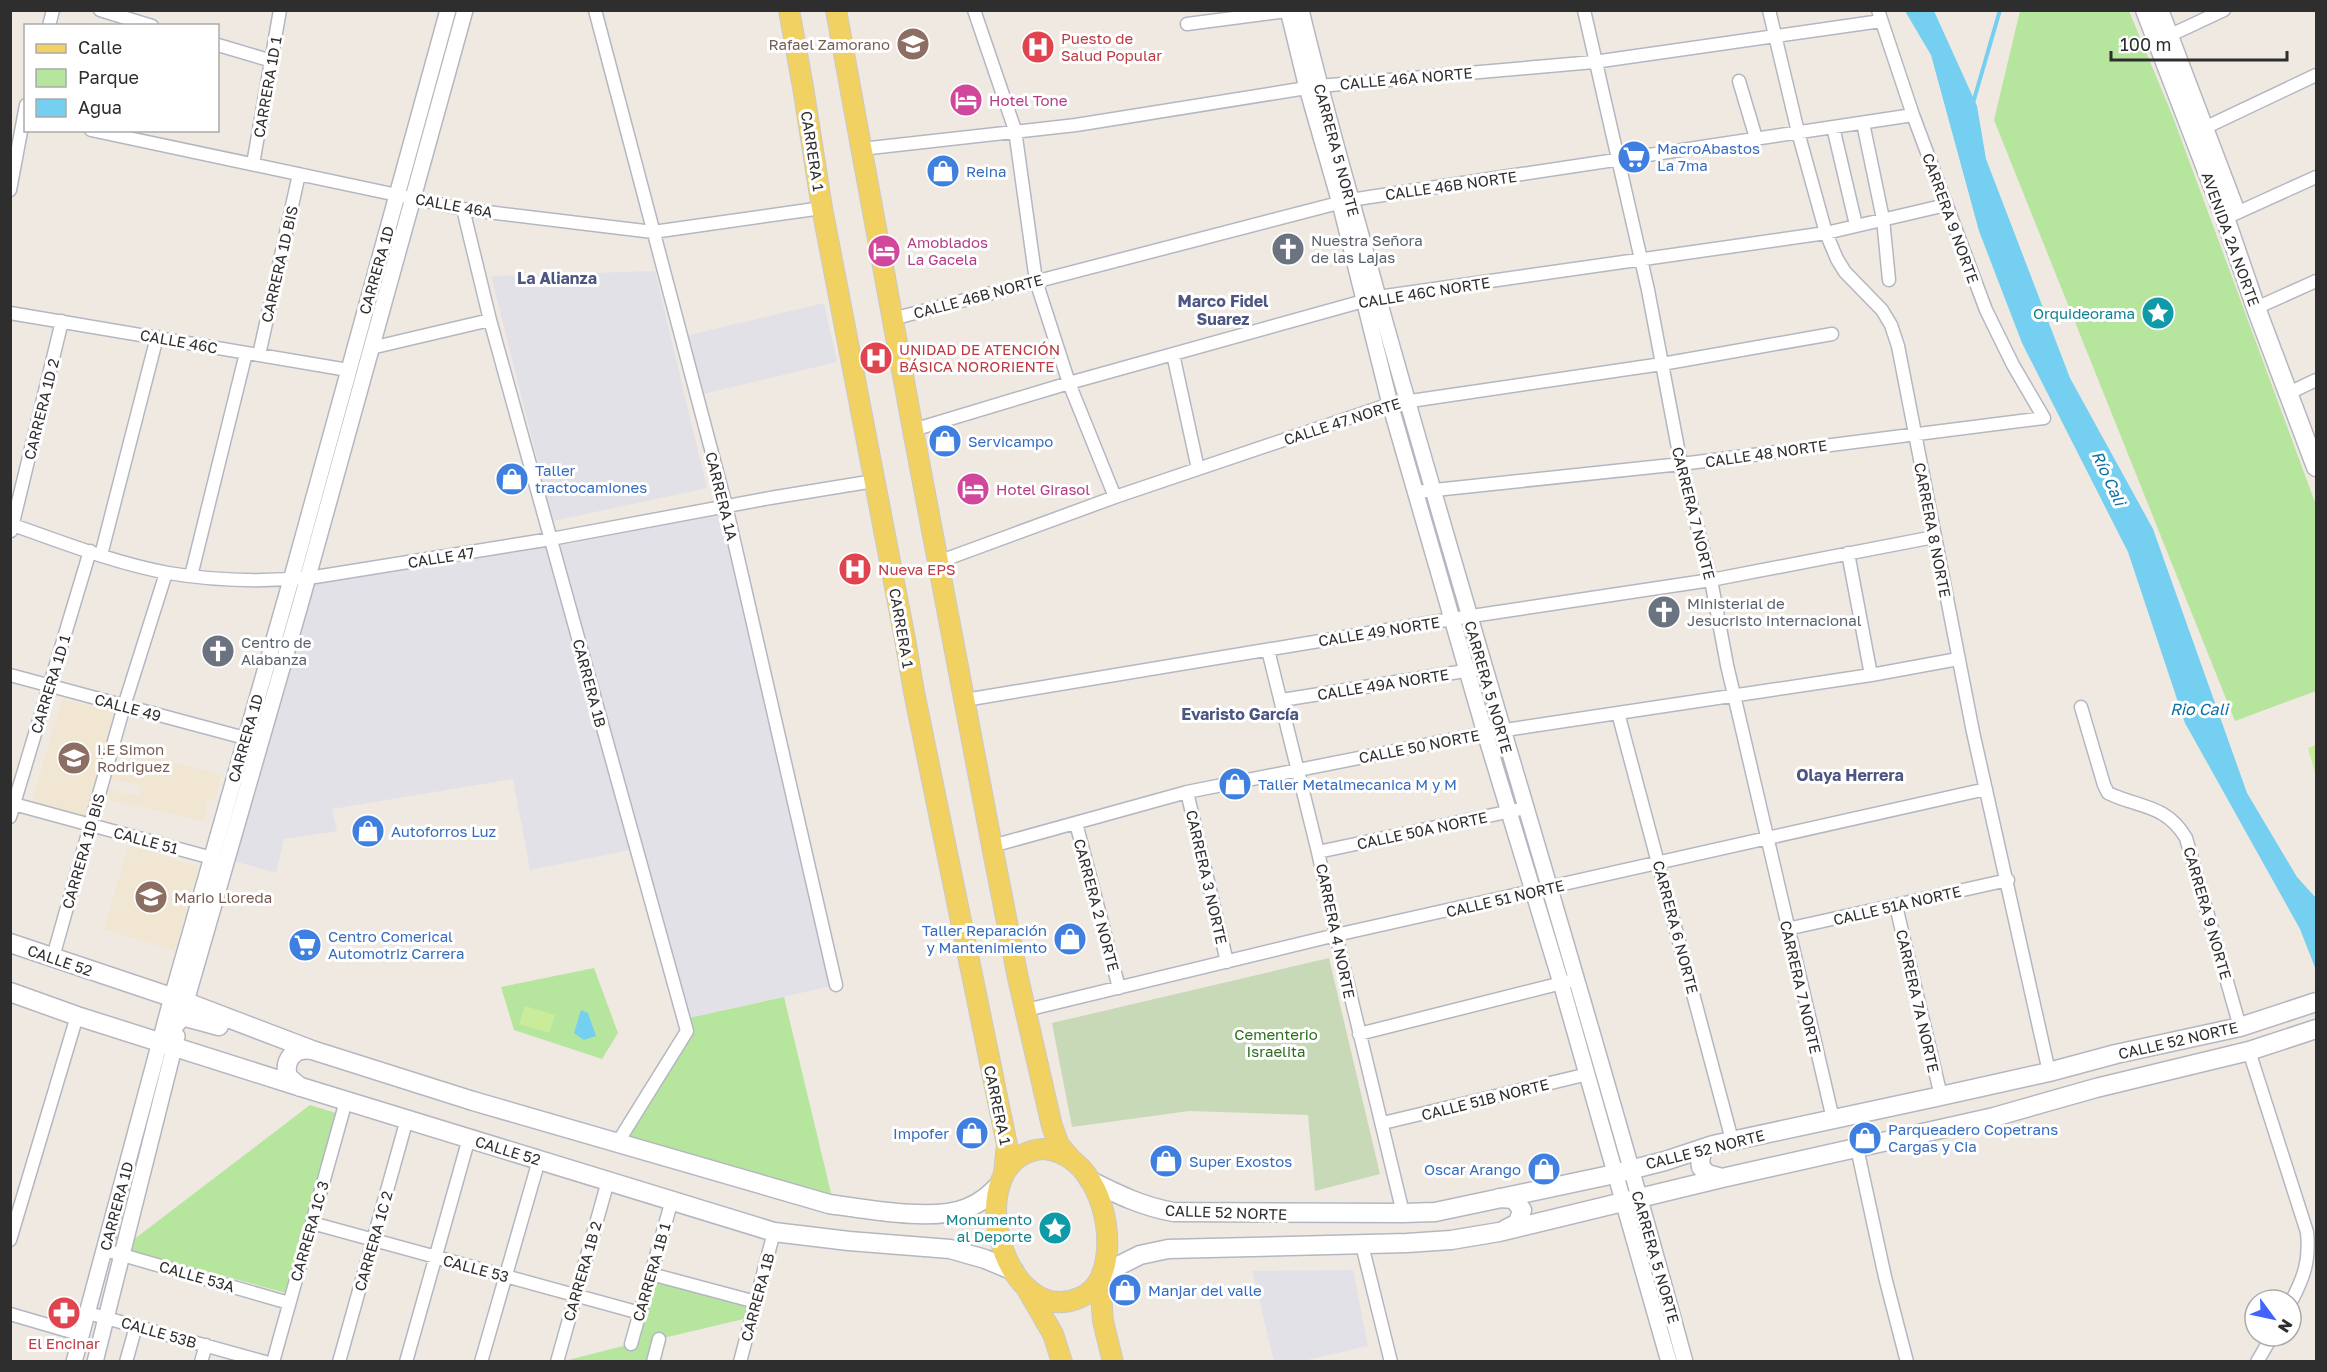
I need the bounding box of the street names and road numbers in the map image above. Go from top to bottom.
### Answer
street label: CARRERA 1D 1 [249,35,285,139]
street label: CALLE 46A NORTE [1339,63,1473,93]
street label: CARRERA 5 NORTE [1311,82,1363,218]
street label: CARRERA 1 [798,110,828,192]
street label: CARRERA 9 NORTE [1919,150,1983,286]
street label: CALLE 46B NORTE [1384,167,1518,203]
street label: AVENIDA 2A NORTE [2198,169,2264,309]
street label: CALLE 46A [414,189,494,221]
street label: CARRERA 1D BIS [257,204,301,324]
street label: CARRERA 1D [355,224,397,316]
street label: CALLE 46B NORTE [911,270,1045,322]
street label: CALLE 46C NORTE [1357,273,1491,311]
street label: CALLE 46C [139,325,219,357]
street label: CARRERA 1D 2 [20,356,62,462]
street label: CALLE 47 NORTE [1281,394,1403,448]
street label: CALLE 48 NORTE [1704,436,1828,470]
street label: CARRERA 7 NORTE [1669,445,1719,581]
street label: CARRERA 1A [702,450,742,542]
street label: CARRERA 8 NORTE [1911,461,1955,599]
street label: CALLE 47 [406,543,476,571]
street label: CARRERA 1 [886,587,918,669]
street label: CALLE 49 NORTE [1317,612,1441,650]
street label: CARRERA 5 NORTE [1461,619,1517,755]
street label: CARRERA 1D 1 [26,632,74,736]
street label: CARRERA 1B [570,637,610,729]
street label: CALLE 49A NORTE [1316,665,1450,703]
street label: CALLE 49 [93,689,163,725]
street label: CARRERA 1D [224,692,266,784]
street label: CALLE 50 NORTE [1357,725,1481,767]
street label: CARRERA 1D BIS [58,791,108,911]
street label: CALLE 50A NORTE [1355,807,1489,853]
street label: CARRERA 3 NORTE [1183,808,1231,946]
street label: CALLE 51 [112,823,180,857]
street label: CARRERA 2 NORTE [1071,837,1123,973]
street label: CARRERA 9 NORTE [2180,845,2236,981]
street label: CARRERA 6 NORTE [1650,858,1702,996]
street label: CARRERA 4 NORTE [1313,862,1359,1000]
street label: CALLE 51 NORTE [1444,876,1566,920]
street label: CALLE 51A NORTE [1831,882,1963,928]
street label: CARRERA 7 NORTE [1777,919,1825,1055]
street label: CARRERA 7A NORTE [1893,928,1943,1074]
street label: CALLE 52 [25,941,95,979]
street label: CALLE 52 NORTE [2116,1017,2240,1063]
street label: CARRERA 1 [981,1064,1015,1146]
street label: CALLE 51B NORTE [1419,1074,1551,1124]
street label: CALLE 52 NORTE [1644,1125,1766,1173]
street label: CALLE 52 [473,1132,543,1168]
street label: CARRERA 1D [95,1160,137,1252]
street label: CARRERA 1C 3 [286,1179,332,1283]
street label: CARRERA 1C 2 [350,1189,396,1293]
street label: CARRERA 5 NORTE [1628,1189,1684,1325]
street label: CALLE 52 NORTE [1165,1201,1287,1223]
street label: CARRERA 1B 2 [559,1219,605,1323]
street label: CARRERA 1B 1 [628,1221,674,1323]
street label: CALLE 53 [441,1251,511,1285]
street label: CARRERA 1B [737,1251,777,1343]
street label: CALLE 53A [157,1257,237,1295]
street label: CALLE 53B [119,1313,199,1351]

